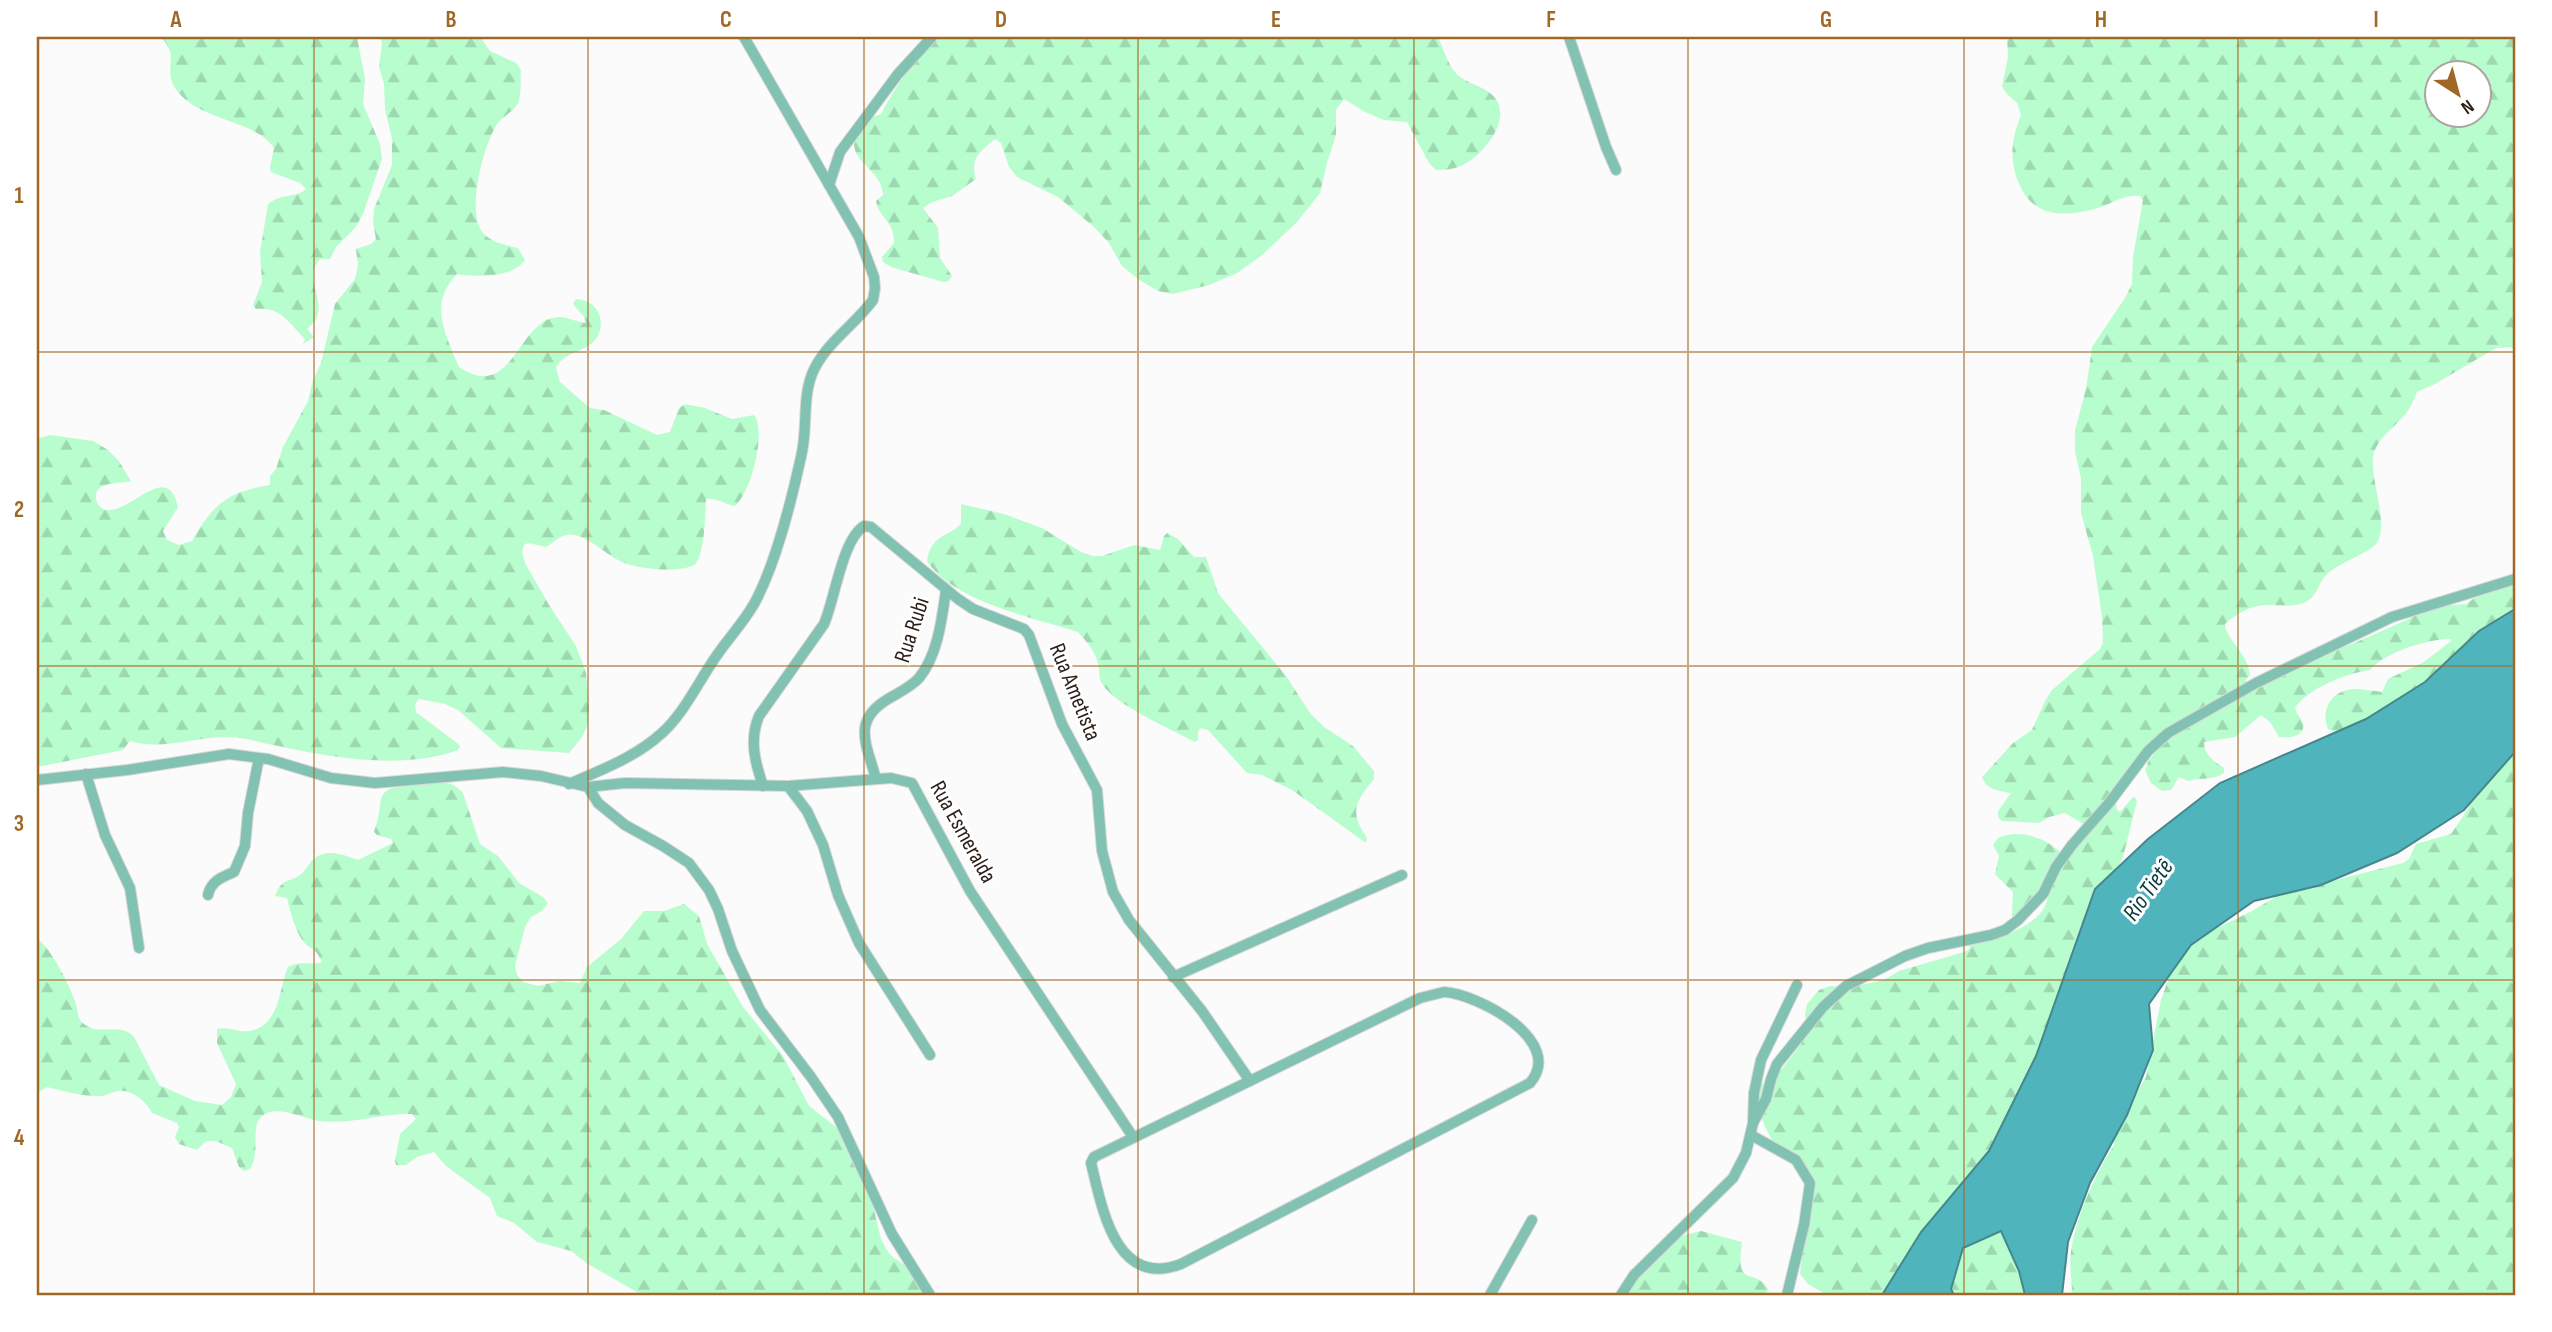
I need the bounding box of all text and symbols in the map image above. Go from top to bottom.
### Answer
text: A [170,6,183,34]
text: B [446,6,457,34]
text: C [720,6,732,34]
text: D [995,6,1007,34]
text: E [1271,6,1281,34]
text: F [1546,6,1556,34]
text: G [1820,6,1832,34]
text: H [2095,6,2107,34]
text: I [2373,6,2379,34]
north arrow [2422,60,2492,130]
text: N [2456,94,2478,119]
text: 1 [14,182,24,210]
text: 2 [14,496,24,524]
street label: Rua Rubi [888,594,936,666]
street label: Rua Ametista [1043,639,1107,745]
street label: Rua Esmeralda [924,776,1002,888]
text: 3 [14,810,24,838]
water label: Rio Tietê [2117,854,2179,926]
text: 4 [14,1124,25,1152]

